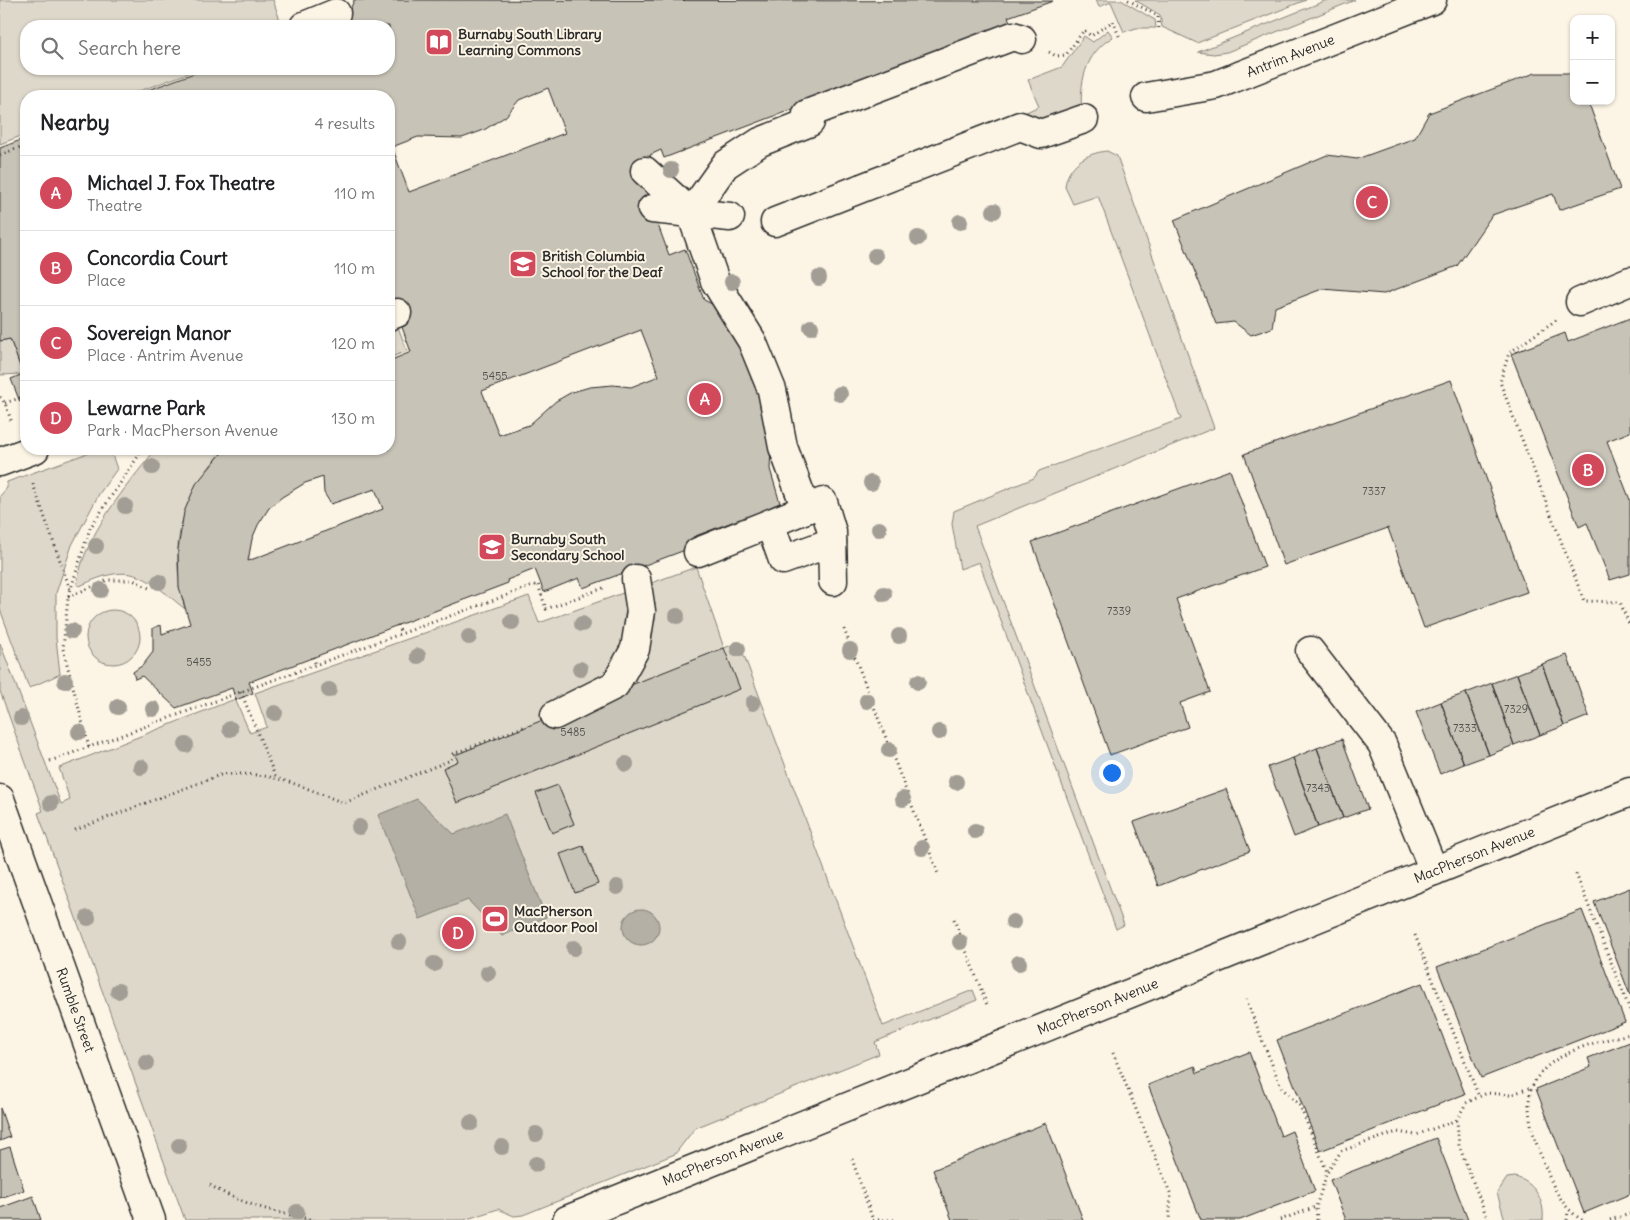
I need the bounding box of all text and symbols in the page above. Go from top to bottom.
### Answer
map controls [1570,15,1615,105]
button: + [1570,15,1615,60]
search box [20,20,395,75]
place label: Burnaby South Library Learning Commons [458,25,602,59]
library icon: Burnaby South Library Learning Commons [424,27,454,57]
street label: Antrim Avenue [1244,30,1337,81]
icon: search [38,34,66,62]
text: Search here [78,36,181,60]
button: − [1570,60,1615,105]
text: Nearby [40,109,110,136]
text: 4 results [314,113,375,133]
text: Michael J. Fox Theatre [87,171,275,195]
text: A [51,183,61,203]
text: 110 m [334,183,375,203]
pin: C [1356,183,1388,221]
text: Theatre [87,195,142,215]
text: Concordia Court [87,246,228,270]
place label: British Columbia School for the Deaf [542,247,664,281]
school or university icon: British Columbia School for the Deaf [508,249,538,279]
text: B [51,258,61,278]
text: 110 m [334,258,375,278]
text: Place [87,270,126,290]
text: Sovereign Manor [87,321,231,345]
text: C [51,333,61,353]
text: 120 m [332,333,375,353]
text: Place · Antrim Avenue [87,345,243,365]
house number: 5455 [482,369,508,383]
pin: A [689,380,721,418]
text: Lewarne Park [87,396,206,420]
text: D [50,408,62,428]
text: 130 m [331,408,375,428]
text: Park · MacPherson Avenue [87,420,278,440]
pin: B [1572,451,1604,489]
house number: 7337 [1362,484,1386,498]
place label: Burnaby South Secondary School [511,530,624,564]
school or university icon: Burnaby South Secondary School [477,532,507,562]
house number: 7339 [1107,604,1131,618]
house number: 5455 [186,655,212,669]
house number: 7329 [1504,702,1528,716]
house number: 7333 [1453,721,1477,735]
house number: 5485 [560,725,586,739]
your location [1099,760,1125,786]
house number: 7343 [1306,781,1330,795]
street label: MacPherson Avenue [1411,822,1537,887]
place label: MacPherson Outdoor Pool [514,902,598,936]
sports icon: MacPherson Outdoor Pool [480,904,510,934]
pin: D [442,914,474,952]
street label: Rumble Street [52,965,99,1055]
street label: MacPherson Avenue [1035,974,1161,1039]
street label: MacPherson Avenue [660,1125,786,1190]

